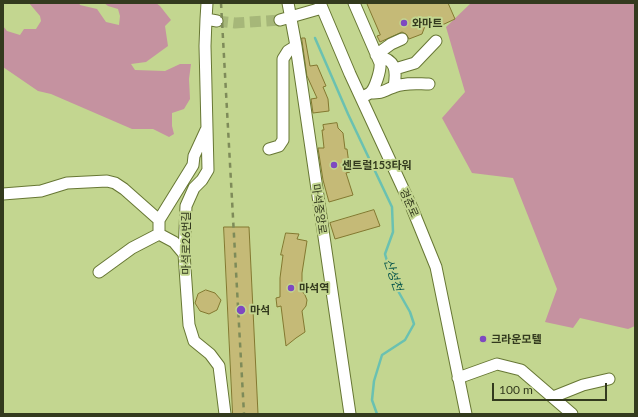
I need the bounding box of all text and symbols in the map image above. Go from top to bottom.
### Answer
place label: 와마트 [412,16,442,30]
marker: 와마트 [399,18,409,28]
place label: 센트럴153타워 [342,158,412,172]
marker: 센트럴153타워 [329,160,339,170]
street label: 마석중앙로 [309,183,329,235]
street label: 경춘로 [397,186,421,220]
street label: 마석로26번길 [179,211,193,275]
water label: 산성천 [381,257,405,293]
place label: 마석역 [299,281,329,295]
marker: 마석역 [286,283,296,293]
place label: 마석 [250,303,270,317]
marker: 마석 [235,304,247,316]
place label: 크라운모텔 [491,332,542,346]
marker: 크라운모텔 [478,334,488,344]
scale bar [494,375,609,401]
text: 100 m [499,382,533,397]

